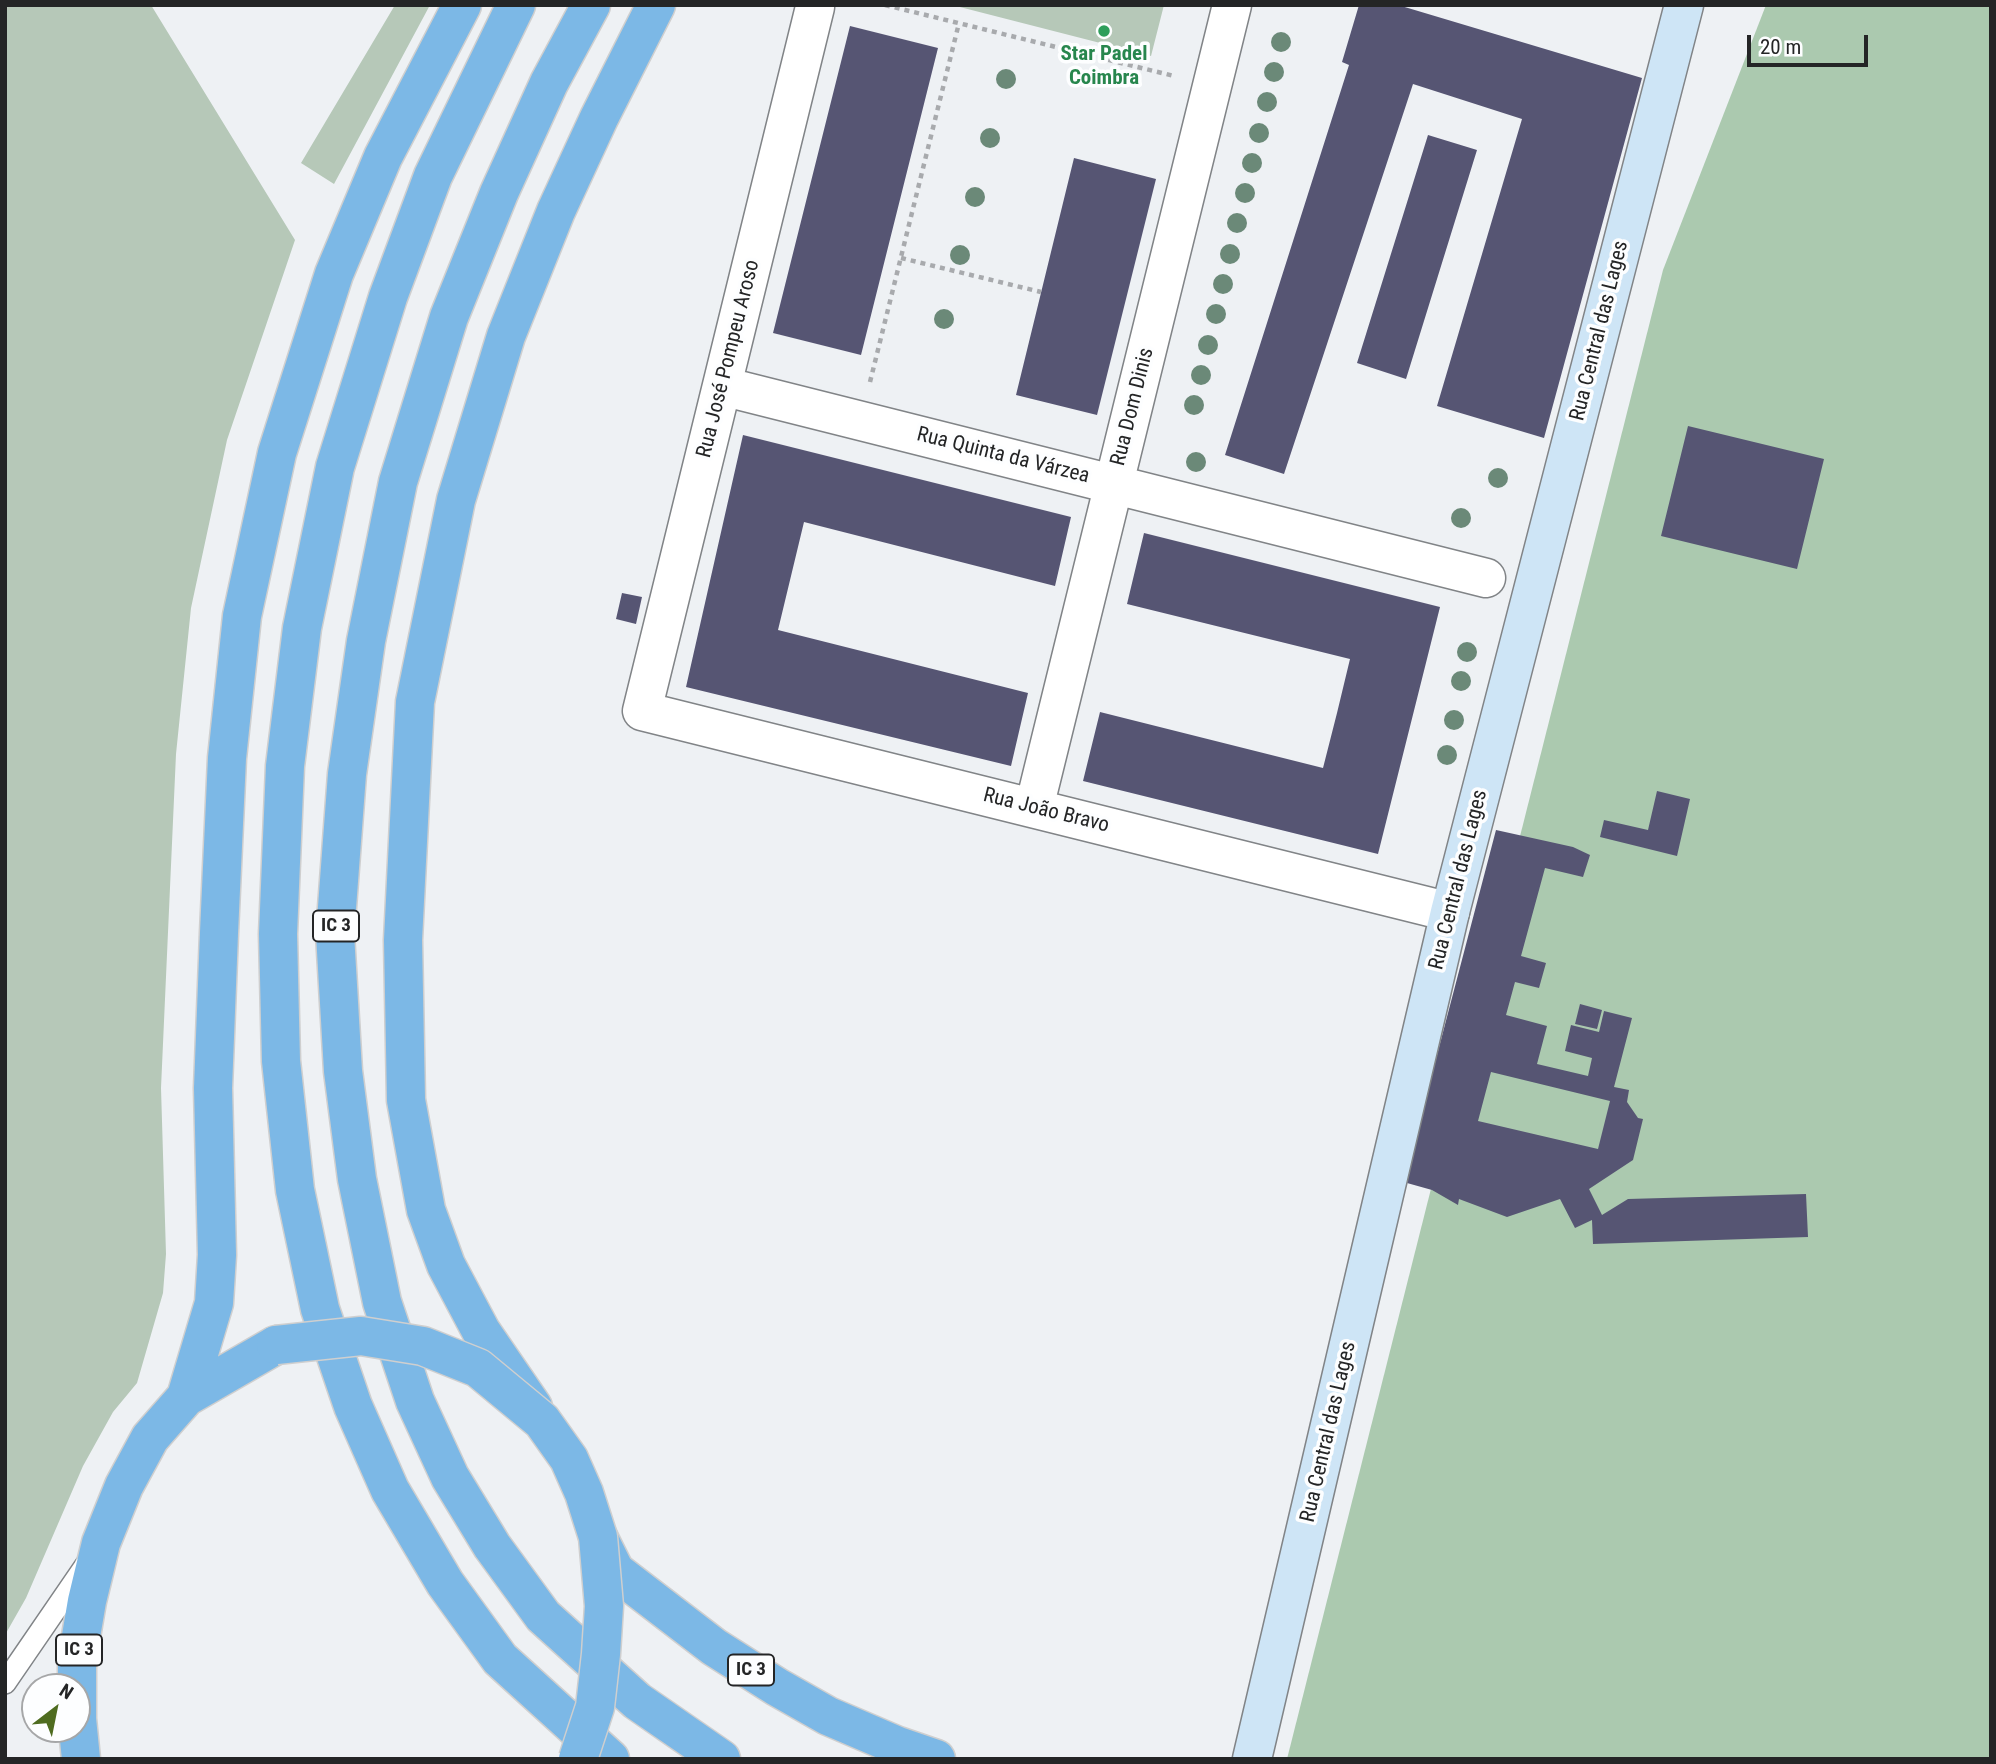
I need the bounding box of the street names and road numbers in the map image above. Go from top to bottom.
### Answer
street label: Rua Central das Lages [1565,238,1635,424]
street label: Rua José Pompeu Aroso [692,257,766,461]
street label: Rua Dom Dinis [1106,345,1160,469]
street label: Rua Quinta da Várzea [914,422,1092,490]
street label: Rua João Bravo [980,783,1112,839]
street label: Rua Central das Lages [1424,787,1494,973]
road number: IC 3 [313,910,359,942]
street label: Rua Central das Lages [1296,1339,1362,1525]
road number: IC 3 [56,1634,102,1666]
road number: IC 3 [728,1654,774,1686]

